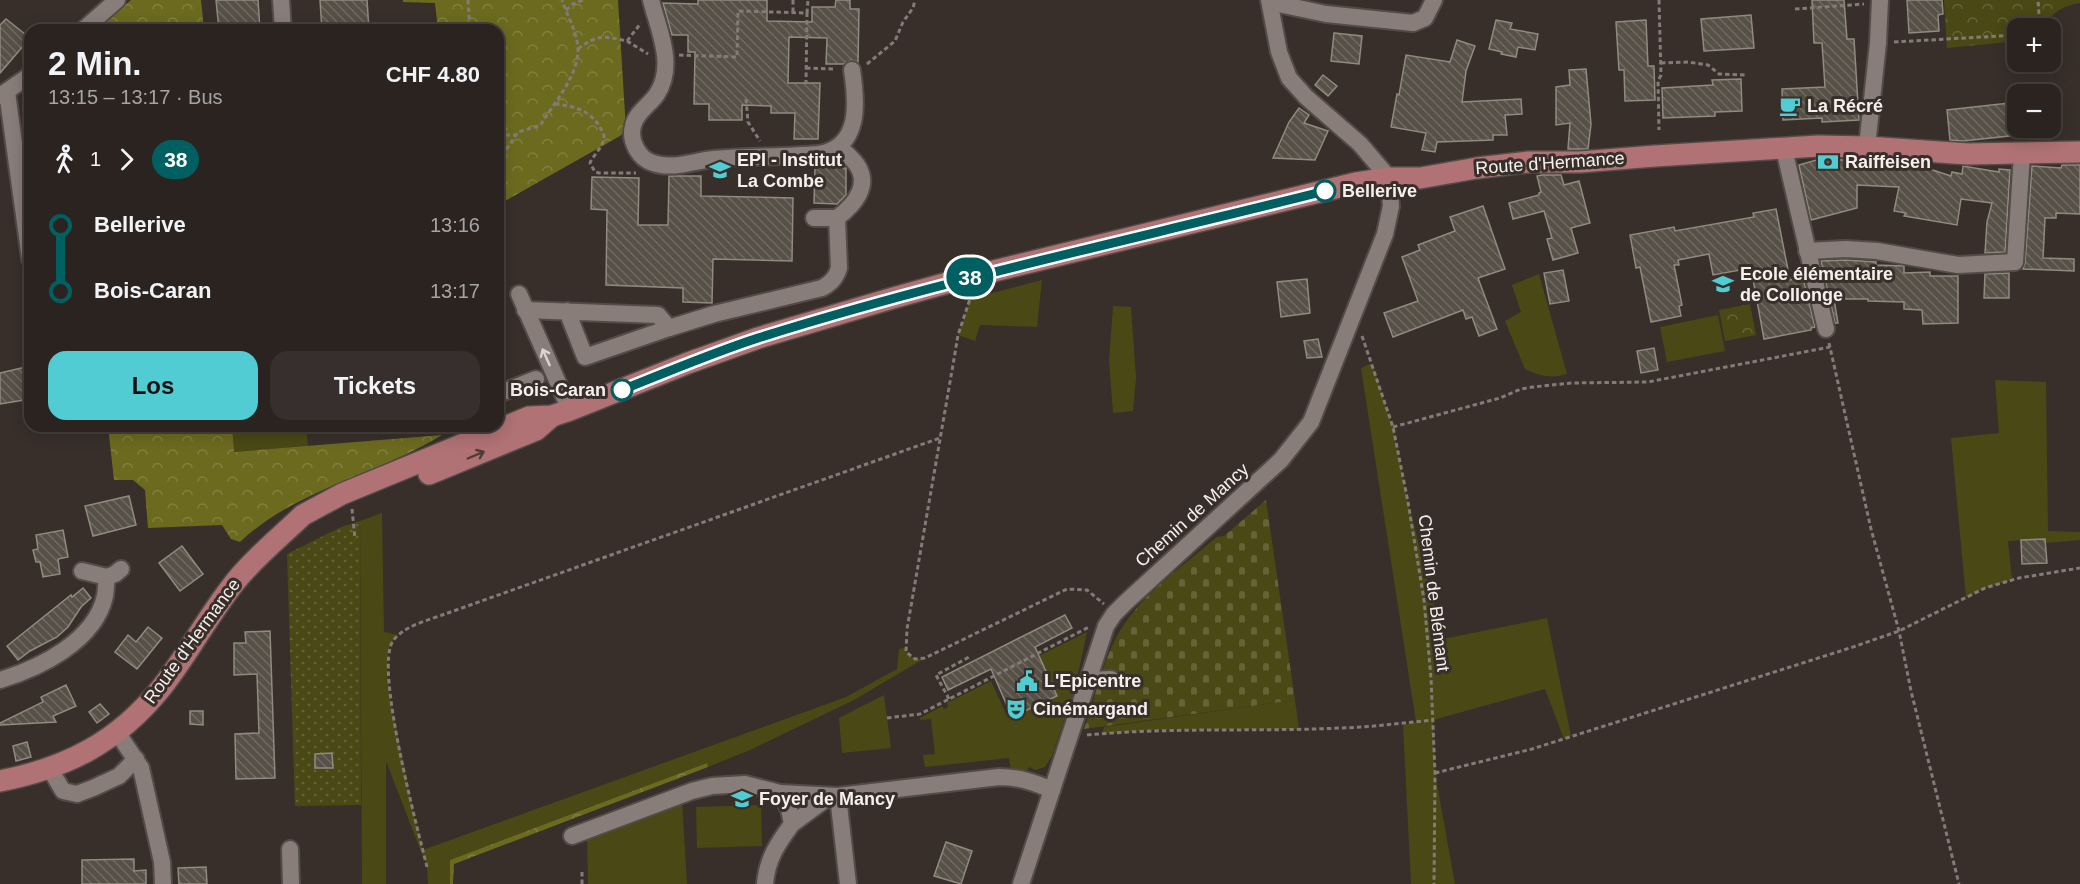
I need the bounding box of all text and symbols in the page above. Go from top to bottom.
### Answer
map controls [2007,18,2061,138]
button: + [2007,18,2061,72]
text: 2 Min. [48,45,142,82]
text: CHF 4.80 [386,62,480,87]
button: − [2007,84,2061,138]
text: 13:15 – 13:17 · Bus [48,86,223,108]
cafe icon: La Récré [1778,94,1802,118]
place label: La Récré [1807,96,1883,116]
icon: walk [48,143,81,176]
icon: forward [110,143,143,176]
text: 1 [90,148,101,170]
text: 38 [164,148,187,171]
street label: Route d'Hermance [1475,148,1625,178]
place label: EPI - Institut La Combe [737,150,842,191]
bank icon: Raiffeisen [1816,150,1840,174]
place label: Raiffeisen [1845,152,1931,172]
school or university icon: EPI - Institut La Combe [708,158,732,182]
marker: Bellerive [1314,180,1336,202]
place label: Bellerive [1342,181,1417,201]
text: Bellerive [94,212,186,237]
text: 13:16 [430,214,480,236]
line badge: 38 [943,258,997,296]
place label: Ecole élémentaire de Collonge [1740,264,1893,305]
text: 38 [958,266,982,289]
school or university icon: Ecole élémentaire de Collonge [1711,272,1735,296]
text: Bois-Caran [94,278,211,303]
text: 13:17 [430,280,480,302]
one-way arrow [540,348,551,367]
button: Los [48,351,258,420]
button: Tickets [270,351,480,420]
marker: Bois-Caran [611,379,633,401]
place label: Bois-Caran [510,380,606,400]
one-way arrow [466,449,485,460]
street label: Chemin de Mancy [1131,459,1253,571]
street label: Chemin de Blémant [1414,513,1454,673]
street label: Route d'Hermance [140,575,244,707]
public building icon: L'Epicentre [1015,669,1039,693]
place label: L'Epicentre [1044,671,1141,691]
theatre icon: Cinémargand [1004,697,1028,721]
place label: Cinémargand [1033,699,1148,719]
school or university icon: Foyer de Mancy [730,787,754,811]
place label: Foyer de Mancy [759,789,895,809]

